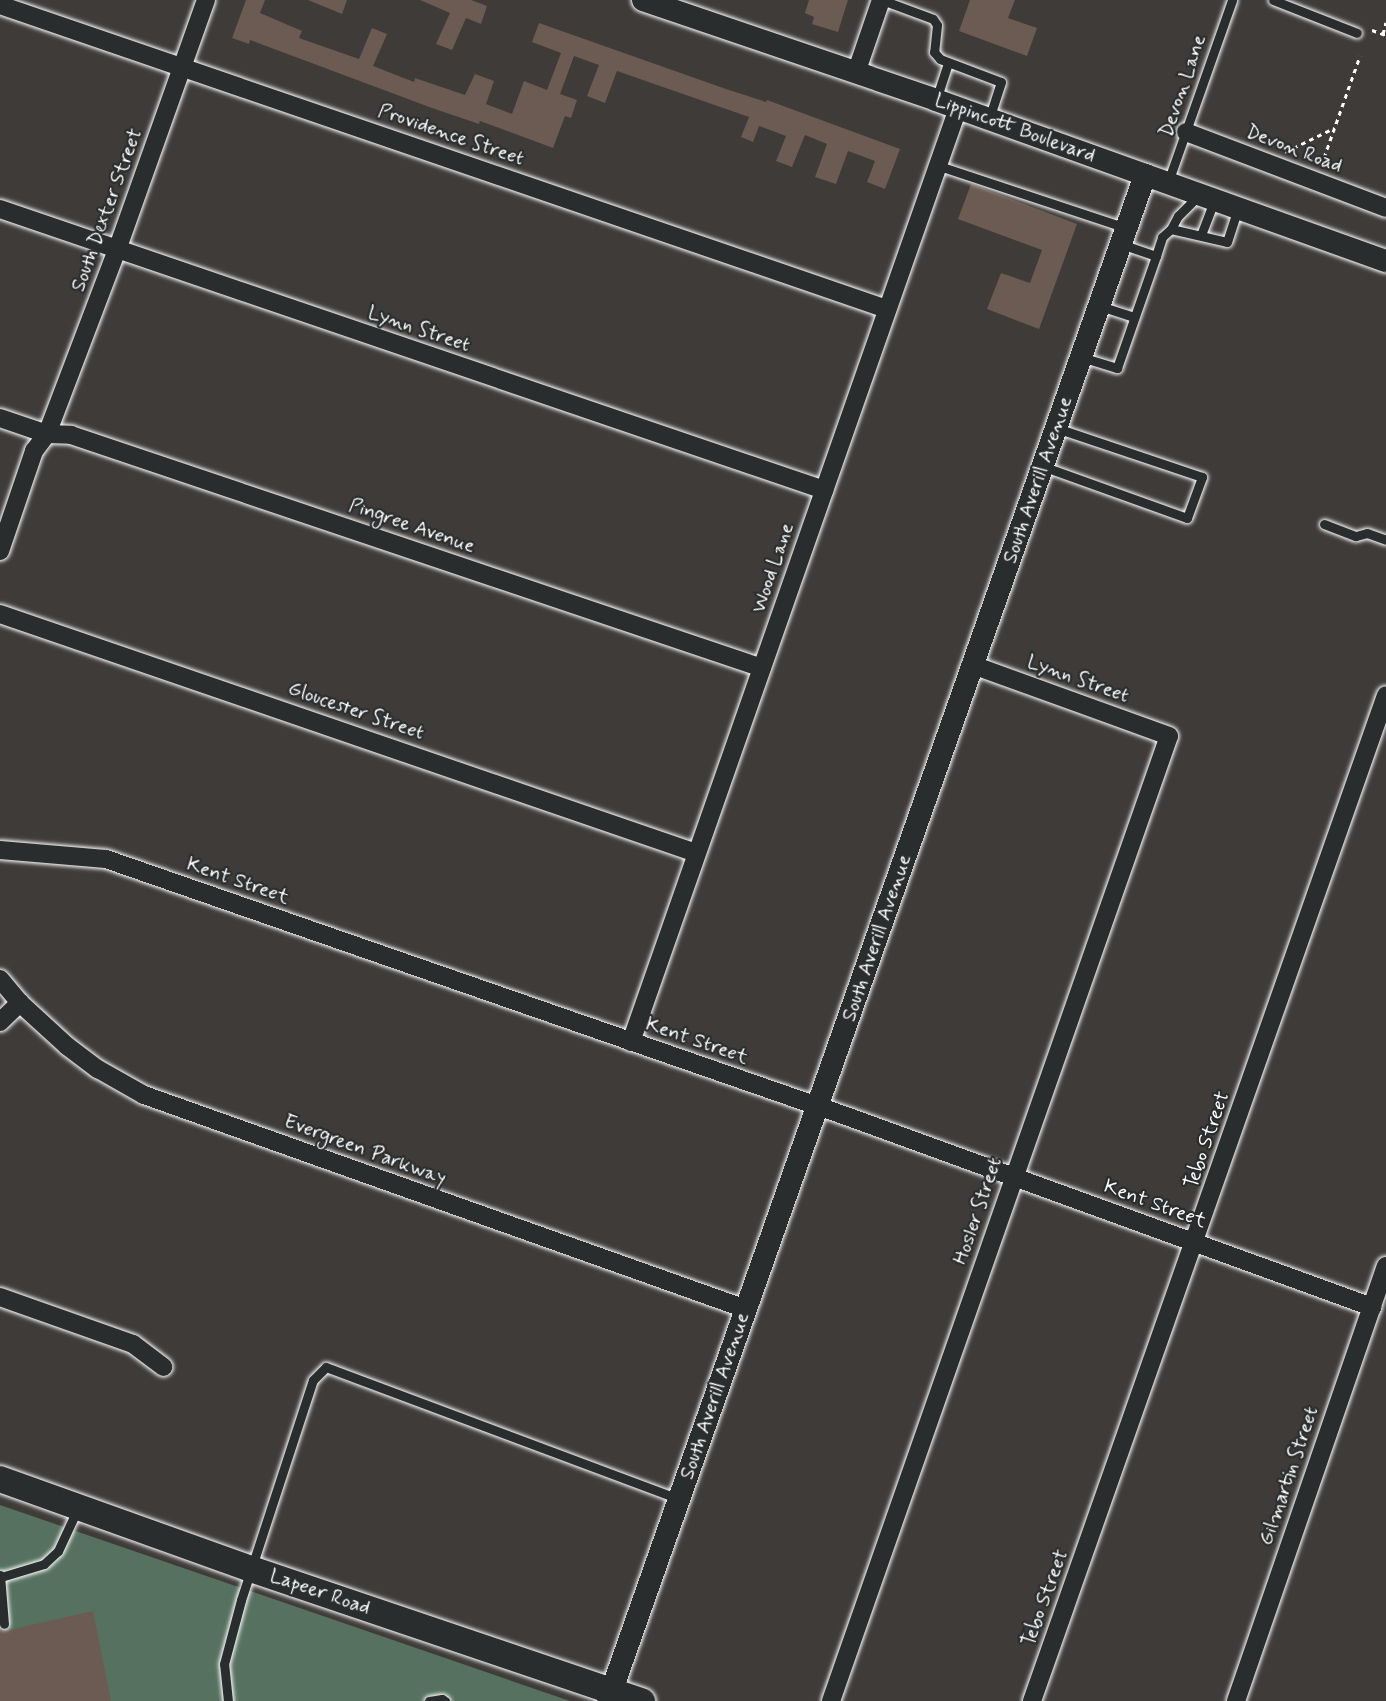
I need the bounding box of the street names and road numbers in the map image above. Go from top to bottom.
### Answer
street label: Devon Lane [1155,33,1211,139]
street label: Lippincott Boulevard [931,88,1099,168]
street label: Providence Street [373,98,529,172]
street label: Devon Road [1242,120,1346,178]
street label: South Dexter Street [66,126,148,294]
street label: Lynn Street [363,300,475,358]
street label: South Averill Avenue [999,396,1077,564]
street label: Pingree Avenue [346,493,478,559]
street label: Wood Lane [747,520,799,616]
street label: Lynn Street [1022,649,1134,709]
street label: Gloucester Street [283,676,429,746]
street label: Kent Street [183,852,293,910]
street label: South Averill Avenue [838,854,916,1022]
street label: Kent Street [642,1012,752,1070]
street label: Tebo Street [1179,1089,1235,1191]
street label: Evergreen Parkway [284,1111,446,1189]
street label: Hosler Street [948,1153,1008,1269]
street label: Kent Street [1101,1174,1209,1234]
street label: South Averill Avenue [676,1312,754,1480]
street label: Gilmartin Street [1254,1402,1324,1550]
street label: Tebo Street [1017,1547,1073,1649]
street label: Lapeer Road [267,1564,373,1620]

